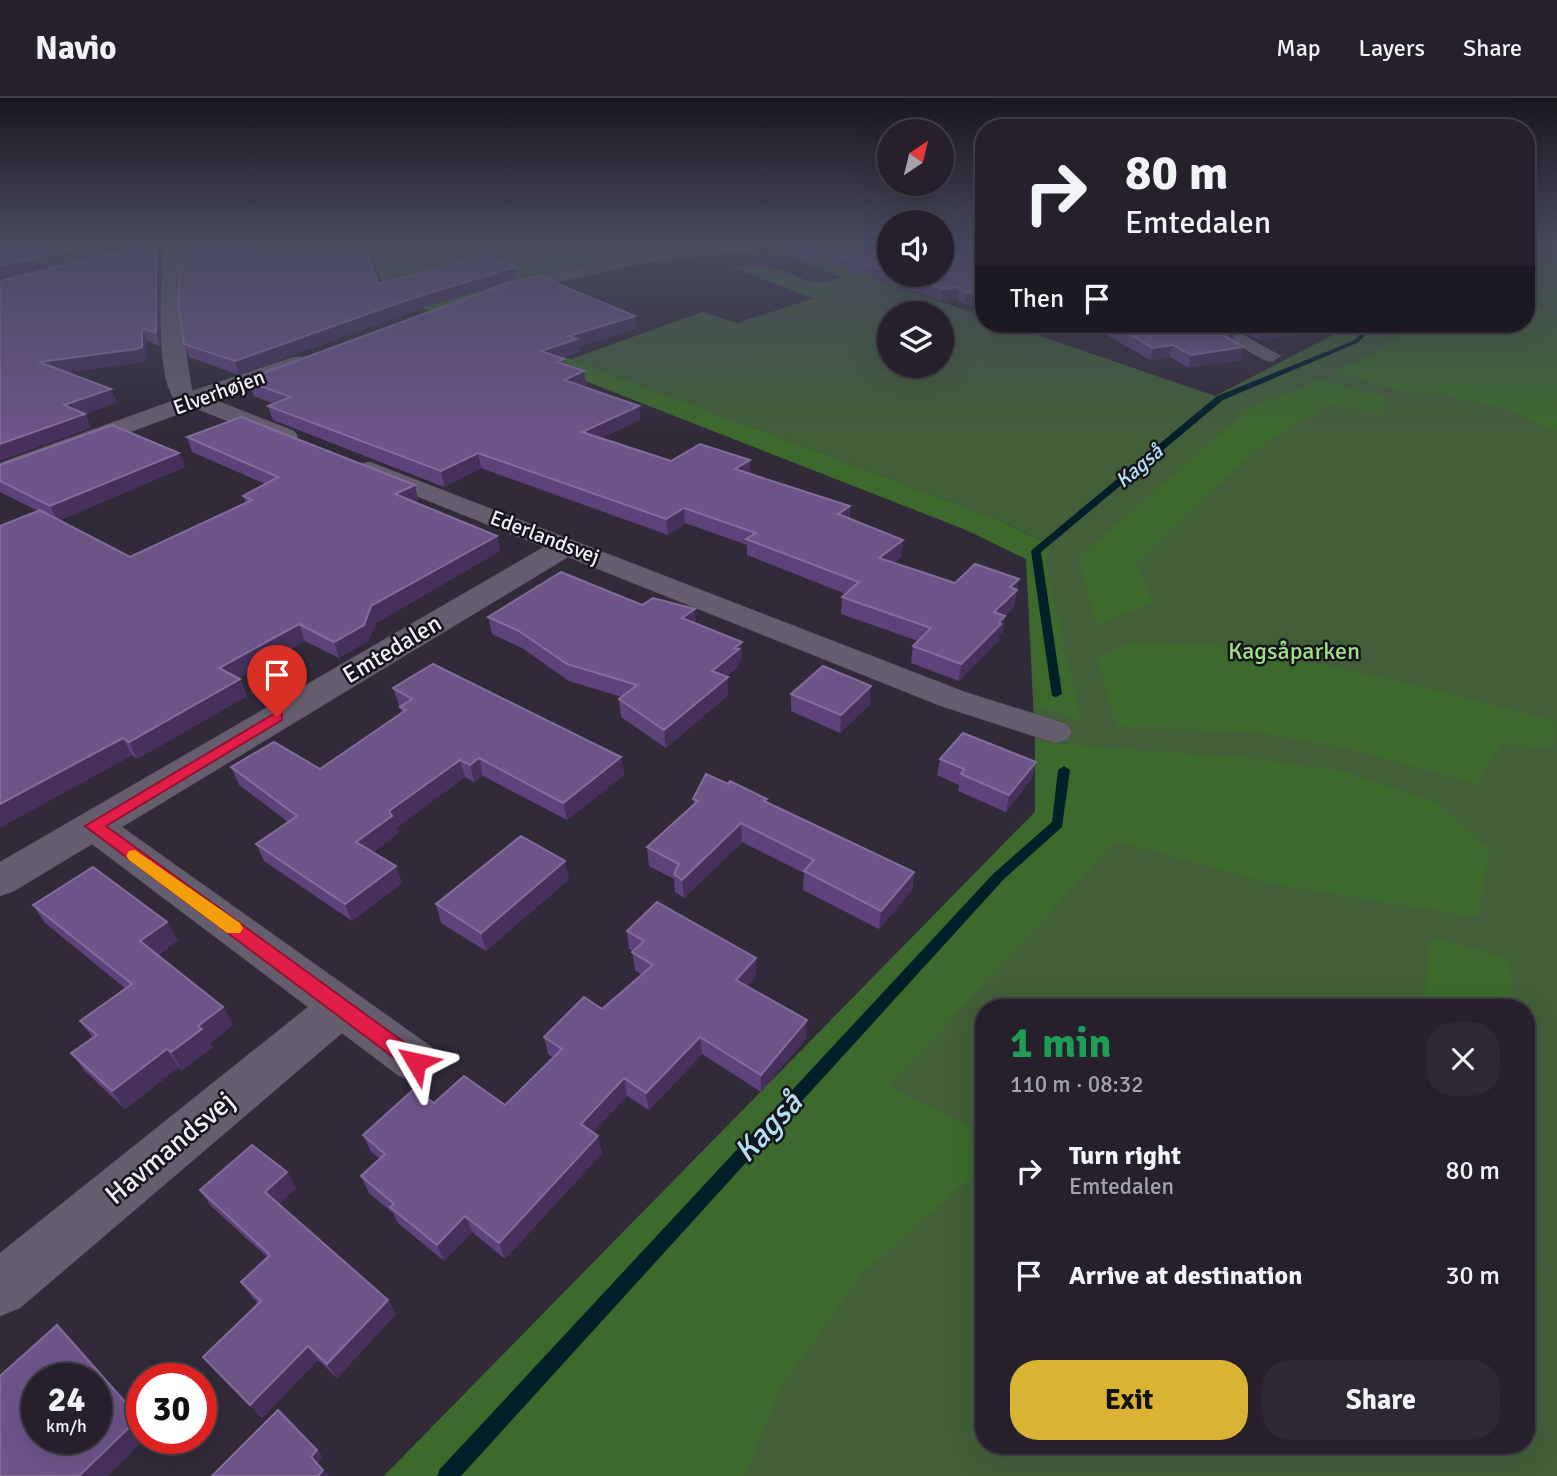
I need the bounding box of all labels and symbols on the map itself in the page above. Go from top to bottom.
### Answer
north arrow [877,119,954,196]
street label: Elverhøjen [170,363,268,421]
water label: Kagså [1110,438,1169,493]
street label: Ederlandsvej [487,504,603,570]
street label: Emtedalen [337,608,447,690]
park label: Kagsåparken [1228,636,1360,666]
pin [247,645,307,717]
position arrow [379,1025,453,1099]
water label: Kagså [726,1082,812,1170]
street label: Havmandsvej [98,1084,242,1212]
speed limit sign: 30 [126,1363,217,1454]

